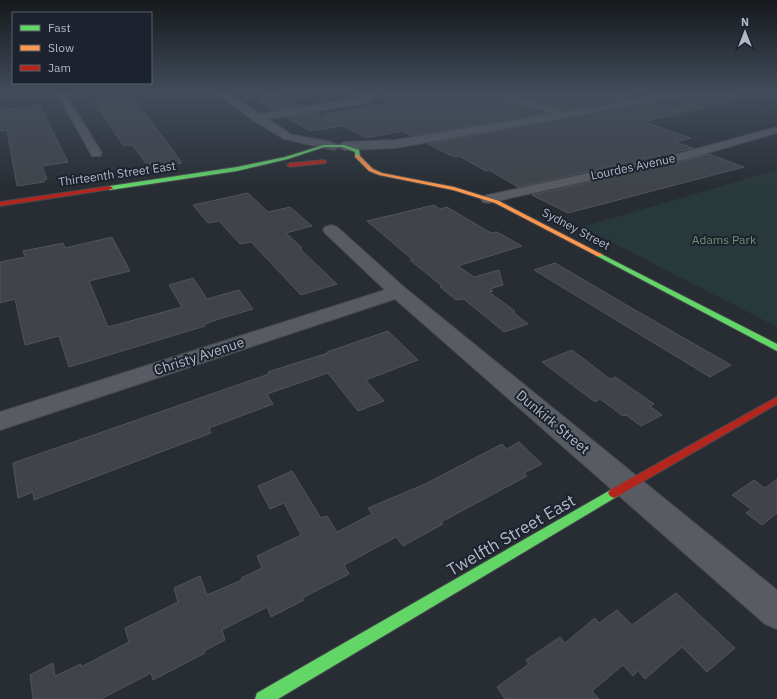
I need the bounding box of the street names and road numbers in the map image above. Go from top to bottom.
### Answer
street label: Lourdes Avenue [589,150,677,183]
street label: Thirteenth Street East [57,158,177,189]
street label: Sydney Street [540,204,613,253]
street label: Christy Avenue [152,333,247,379]
street label: Dunkirk Street [513,386,593,458]
street label: Twelfth Street East [443,489,579,581]

